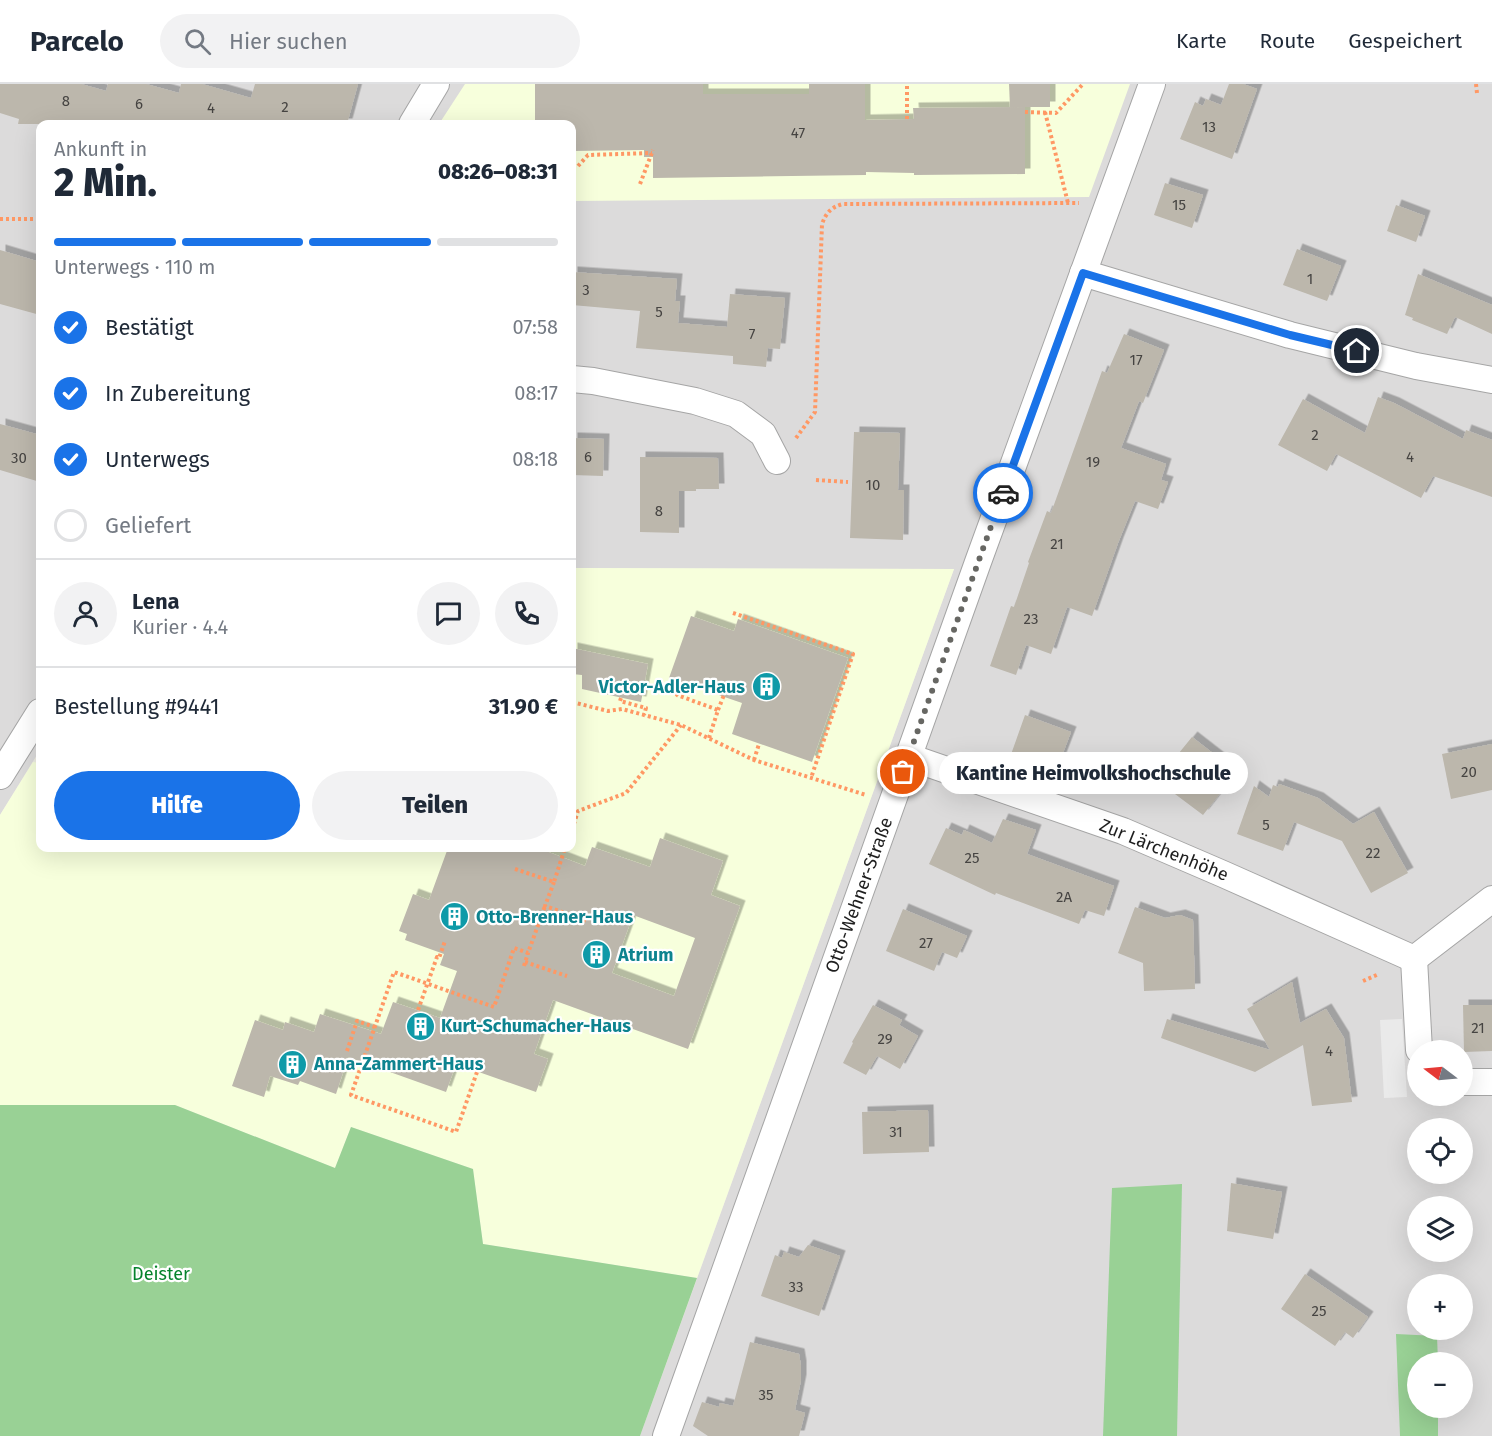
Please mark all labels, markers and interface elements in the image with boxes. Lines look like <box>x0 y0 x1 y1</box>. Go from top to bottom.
search box <box>160 14 580 68</box>
text: Parcelo <box>30 25 124 58</box>
icon: search <box>181 25 214 58</box>
text: Hier suchen <box>229 28 348 55</box>
text: Karte <box>1176 28 1227 54</box>
text: Route <box>1260 28 1315 54</box>
text: Gespeichert <box>1348 28 1462 54</box>
house number: 8 <box>62 92 70 110</box>
house number: 6 <box>135 95 143 113</box>
house number: 2 <box>281 98 289 116</box>
house number: 4 <box>207 99 215 117</box>
house number: 13 <box>1202 118 1216 136</box>
house number: 47 <box>791 124 805 142</box>
text: Ankunft in <box>54 137 147 161</box>
text: 08:26–08:31 <box>438 158 558 185</box>
text: 2 Min. <box>54 160 157 206</box>
house number: 15 <box>1172 196 1186 214</box>
text: Unterwegs · 110 m <box>54 255 215 279</box>
house number: 1 <box>1307 270 1313 288</box>
house number: 3 <box>582 281 590 299</box>
house number: 5 <box>655 303 663 321</box>
icon: check <box>54 311 87 344</box>
text: Bestätigt <box>105 314 194 341</box>
text: 07:58 <box>512 315 558 339</box>
house number: 7 <box>749 325 756 343</box>
pin <box>1331 325 1382 376</box>
icon: home <box>1340 334 1373 367</box>
house number: 17 <box>1129 351 1143 369</box>
icon: check <box>54 377 87 410</box>
text: In Zubereitung <box>105 380 250 407</box>
text: 08:17 <box>514 381 558 405</box>
house number: 2 <box>1311 426 1319 444</box>
icon: check <box>54 443 87 476</box>
text: Unterwegs <box>105 446 210 473</box>
text: 08:18 <box>512 447 558 471</box>
house number: 6 <box>584 448 592 466</box>
house number: 4 <box>1406 448 1414 466</box>
house number: 30 <box>11 449 27 467</box>
house number: 19 <box>1086 453 1100 471</box>
courier <box>973 463 1033 523</box>
house number: 10 <box>866 476 880 494</box>
icon: car <box>987 477 1020 510</box>
house number: 8 <box>655 502 663 520</box>
text: Geliefert <box>105 512 191 539</box>
house number: 21 <box>1050 535 1064 553</box>
button: person <box>54 582 117 645</box>
button: chat <box>417 582 480 645</box>
button: phone <box>495 582 558 645</box>
text: Lena <box>132 588 180 615</box>
house number: 23 <box>1024 610 1038 628</box>
text: Kurier · 4.4 <box>132 615 228 639</box>
building icon: Victor-Adler-Haus <box>750 671 782 703</box>
place label: Victor-Adler-Haus <box>598 676 745 698</box>
text: Bestellung #9441 <box>54 693 220 720</box>
text: 31.90 € <box>489 693 558 720</box>
pin <box>877 746 928 797</box>
callout: Kantine Heimvolkshochschule <box>939 751 1248 793</box>
icon: bag <box>886 755 919 788</box>
text: Kantine Heimvolkshochschule <box>956 761 1231 785</box>
house number: 20 <box>1461 763 1477 781</box>
button: Hilfe <box>54 771 300 840</box>
button: Teilen <box>312 771 558 840</box>
street label: Otto-Wehner-Straße <box>821 814 897 976</box>
street label: Zur Lärchenhöhe <box>1096 814 1232 886</box>
house number: 5 <box>1262 816 1270 834</box>
house number: 22 <box>1366 844 1380 862</box>
house number: 25 <box>965 849 979 867</box>
house number: 2A <box>1056 888 1072 906</box>
building icon: Otto-Brenner-Haus <box>439 901 471 933</box>
place label: Otto-Brenner-Haus <box>476 906 633 928</box>
house number: 27 <box>919 934 933 952</box>
building icon: Atrium <box>581 939 613 971</box>
place label: Atrium <box>617 944 673 966</box>
building icon: Kurt-Schumacher-Haus <box>404 1010 436 1042</box>
place label: Kurt-Schumacher-Haus <box>441 1015 631 1037</box>
house number: 21 <box>1471 1019 1485 1037</box>
house number: 29 <box>877 1030 893 1048</box>
north arrow <box>1407 1040 1473 1106</box>
map controls <box>1407 1040 1473 1418</box>
house number: 4 <box>1325 1042 1333 1060</box>
building icon: Anna-Zammert-Haus <box>277 1048 309 1080</box>
place label: Anna-Zammert-Haus <box>313 1053 484 1075</box>
button: locate <box>1407 1118 1473 1184</box>
house number: 31 <box>889 1123 903 1141</box>
button: layers <box>1407 1196 1473 1262</box>
park label: Deister <box>132 1263 190 1285</box>
button: + <box>1407 1274 1473 1340</box>
house number: 33 <box>789 1278 803 1296</box>
house number: 25 <box>1312 1302 1326 1320</box>
button: − <box>1407 1352 1473 1418</box>
house number: 35 <box>758 1386 774 1404</box>

